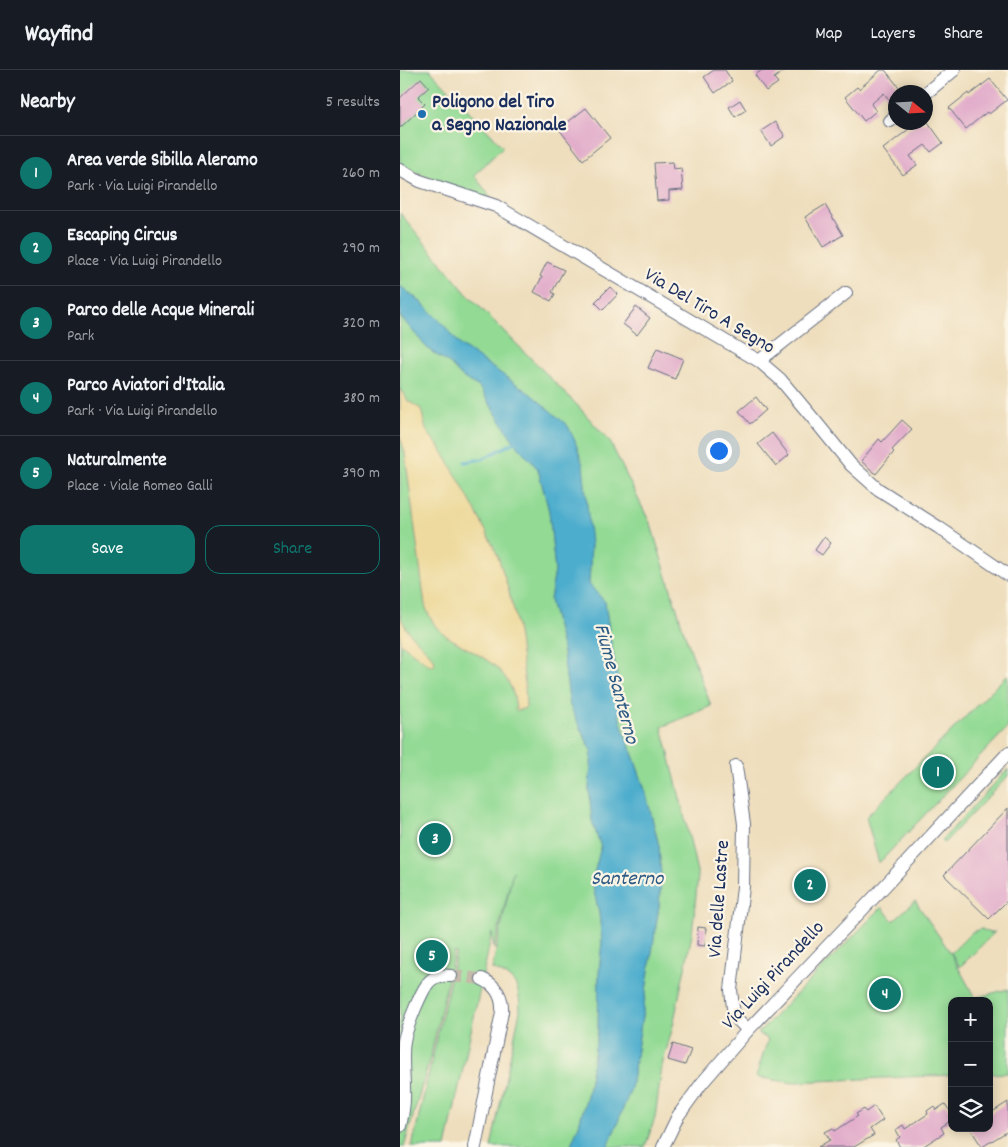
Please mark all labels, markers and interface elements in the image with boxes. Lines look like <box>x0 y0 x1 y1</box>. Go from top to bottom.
text: Wayfind <box>25 18 93 52</box>
text: Map <box>815 22 842 47</box>
text: Layers <box>870 22 916 47</box>
text: Share <box>944 22 983 47</box>
north arrow <box>888 85 933 130</box>
text: Nearby <box>20 88 75 118</box>
place label: Poligono del Tiro a Segno Nazionale <box>432 89 567 140</box>
text: 5 results <box>326 91 380 114</box>
marker: Poligono del Tiro a Segno Nazionale <box>416 108 428 120</box>
text: Area verde Sibilla Aleramo <box>67 148 258 175</box>
text: 1 <box>34 162 38 185</box>
text: 260 m <box>342 162 380 185</box>
text: Park · Via Luigi Pirandello <box>67 175 217 198</box>
text: Escaping Circus <box>67 223 178 250</box>
text: 2 <box>33 237 40 260</box>
text: 290 m <box>342 237 380 260</box>
text: Place · Via Luigi Pirandello <box>67 250 222 273</box>
street label: Via Del Tiro A Segno <box>638 262 780 362</box>
text: Parco delle Acque Minerali <box>67 298 254 325</box>
text: 3 <box>32 312 40 335</box>
text: 320 m <box>343 312 380 335</box>
text: Park <box>67 325 94 348</box>
text: Parco Aviatori d'Italia <box>67 373 224 400</box>
text: 4 <box>33 387 39 410</box>
text: 380 m <box>343 387 380 410</box>
text: Park · Via Luigi Pirandello <box>67 400 217 423</box>
your location <box>706 438 732 464</box>
text: Naturalmente <box>67 448 167 475</box>
text: 5 <box>32 462 40 485</box>
text: 390 m <box>342 462 380 485</box>
text: Place · Viale Romeo Galli <box>67 475 213 498</box>
button: Save <box>20 525 195 574</box>
button: Share <box>205 525 380 574</box>
water label: Fiume Santerno <box>585 621 646 749</box>
pin: 1 <box>922 753 954 791</box>
pin: 3 <box>419 820 451 858</box>
street label: Via delle Lastre <box>702 839 738 959</box>
water label: Santerno <box>591 865 665 895</box>
pin: 2 <box>794 866 826 904</box>
street label: Via Luigi Pirandello <box>716 915 832 1037</box>
pin: 5 <box>416 937 448 975</box>
pin: 4 <box>869 975 901 1013</box>
map controls <box>948 997 993 1132</box>
button: + <box>948 997 993 1042</box>
button: − <box>948 1042 993 1087</box>
button: layers <box>948 1087 993 1132</box>

